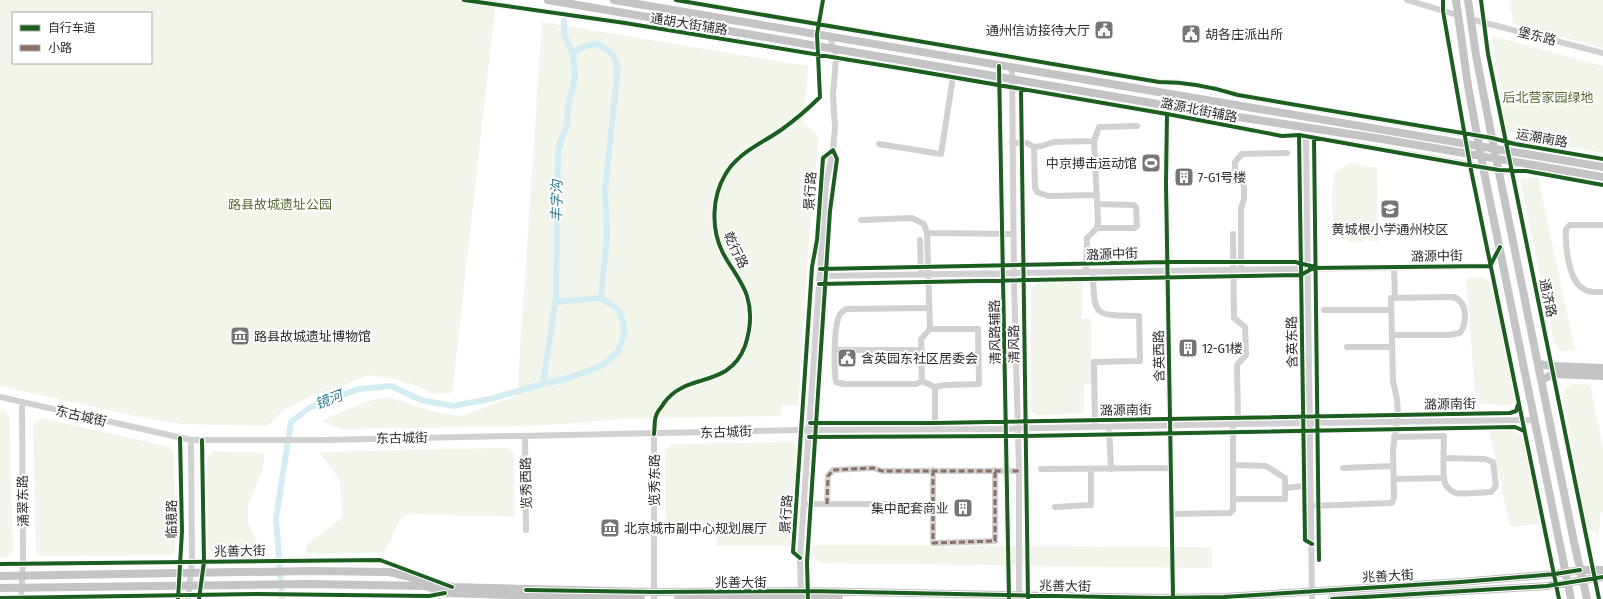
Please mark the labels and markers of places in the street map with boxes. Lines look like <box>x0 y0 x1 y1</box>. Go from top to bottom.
public building icon: 通州信访接待大厅 <box>1093 19 1115 41</box>
place label: 通州信访接待大厅 <box>986 23 1090 38</box>
public building icon: 胡各庄派出所 <box>1180 23 1202 45</box>
place label: 胡各庄派出所 <box>1205 27 1283 42</box>
sports icon: 中京搏击运动馆 <box>1140 152 1162 174</box>
place label: 中京搏击运动馆 <box>1046 156 1137 171</box>
building icon: 7-G1号楼 <box>1173 166 1195 188</box>
place label: 7-G1号楼 <box>1198 170 1246 185</box>
school or university icon: 黄城根小学通州校区 <box>1379 198 1401 220</box>
place label: 黄城根小学通州校区 <box>1331 222 1449 237</box>
museum icon: 路县故城遗址博物馆 <box>229 325 251 347</box>
place label: 路县故城遗址博物馆 <box>254 329 371 344</box>
building icon: 12-G1楼 <box>1177 337 1199 359</box>
place label: 12-G1楼 <box>1202 341 1243 356</box>
public building icon: 含英园东社区居委会 <box>836 347 858 369</box>
place label: 含英园东社区居委会 <box>861 351 978 366</box>
building icon: 集中配套商业 <box>952 497 974 519</box>
place label: 集中配套商业 <box>871 501 949 516</box>
museum icon: 北京城市副中心规划展厅 <box>599 517 621 539</box>
place label: 北京城市副中心规划展厅 <box>624 521 767 536</box>

